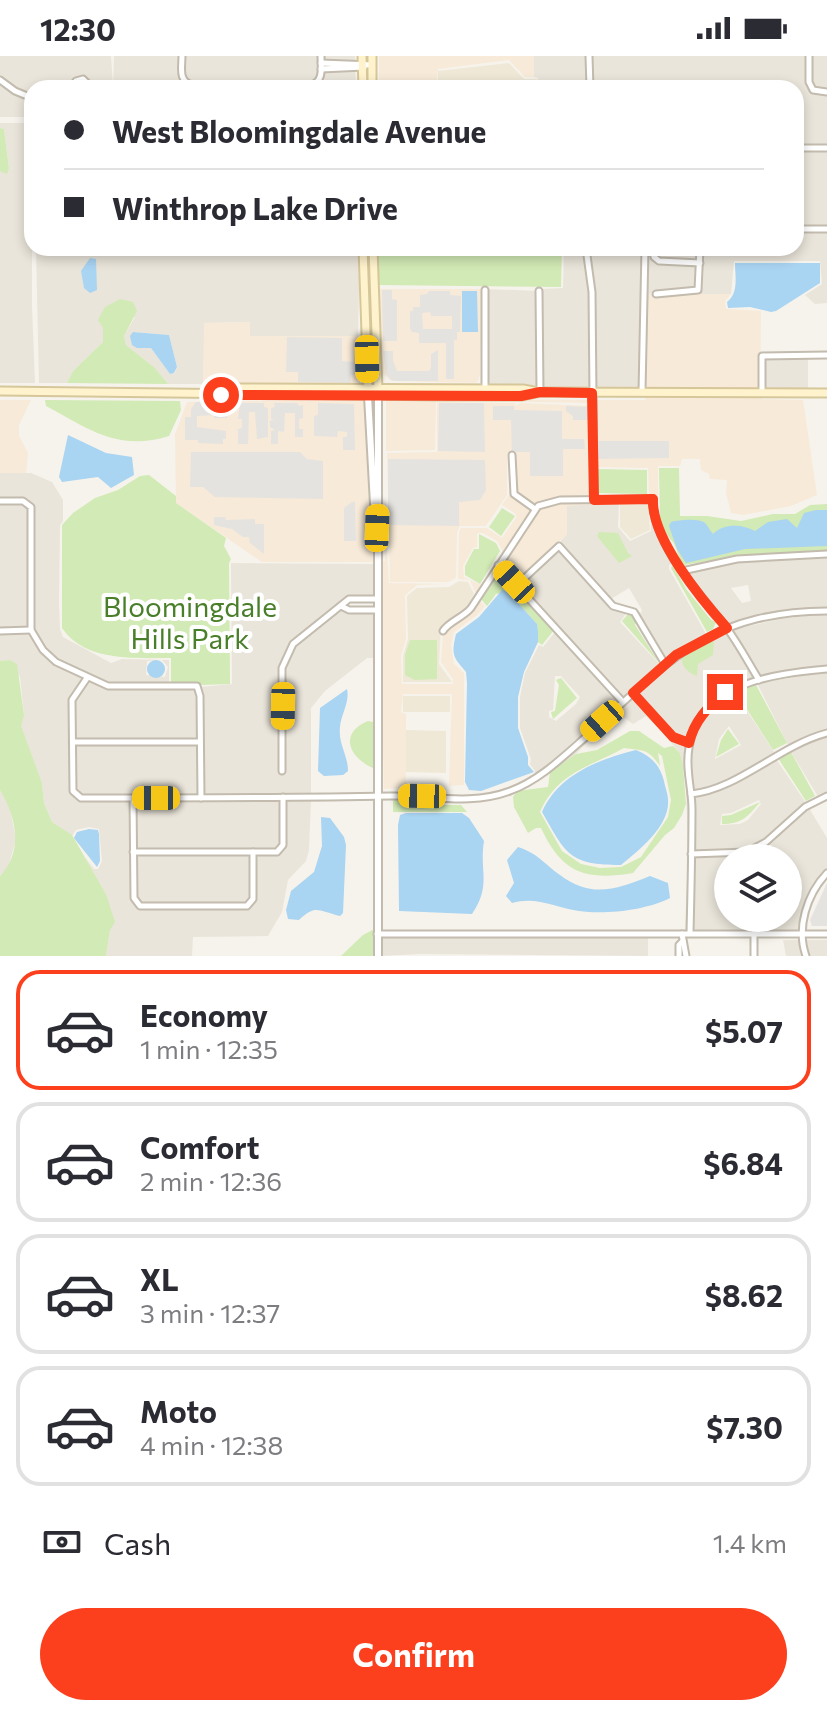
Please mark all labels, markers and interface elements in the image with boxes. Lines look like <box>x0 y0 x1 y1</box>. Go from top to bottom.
text: 12:30 <box>40 10 116 47</box>
text: West Bloomingdale Avenue <box>112 112 486 149</box>
text: Winthrop Lake Drive <box>112 189 398 226</box>
car <box>355 335 379 383</box>
route start <box>203 377 239 413</box>
car <box>364 504 390 552</box>
car <box>489 556 539 608</box>
park label: Bloomingdale Hills Park <box>103 589 277 655</box>
route end <box>707 674 743 710</box>
car <box>271 682 295 730</box>
car <box>576 696 628 746</box>
car <box>398 784 446 808</box>
car <box>132 786 180 810</box>
map controls <box>714 844 802 932</box>
button: layers <box>714 844 802 932</box>
icon: car <box>44 994 116 1066</box>
text: Economy <box>140 996 268 1033</box>
text: $5.07 <box>705 1012 783 1049</box>
text: 1 min · 12:35 <box>140 1033 278 1064</box>
icon: car <box>44 1126 116 1198</box>
text: Comfort <box>140 1128 259 1165</box>
text: $6.84 <box>703 1144 783 1181</box>
text: 2 min · 12:36 <box>140 1165 282 1196</box>
icon: car <box>44 1258 116 1330</box>
text: XL <box>140 1260 179 1297</box>
text: $8.62 <box>705 1276 783 1313</box>
text: 3 min · 12:37 <box>140 1297 280 1328</box>
icon: car <box>44 1390 116 1462</box>
text: Moto <box>140 1392 217 1429</box>
text: $7.30 <box>706 1408 783 1445</box>
text: 4 min · 12:38 <box>140 1429 283 1460</box>
icon: cash <box>40 1520 84 1564</box>
text: Cash <box>104 1524 171 1561</box>
text: 1.4 km <box>713 1527 787 1558</box>
button: Confirm <box>40 1608 787 1700</box>

